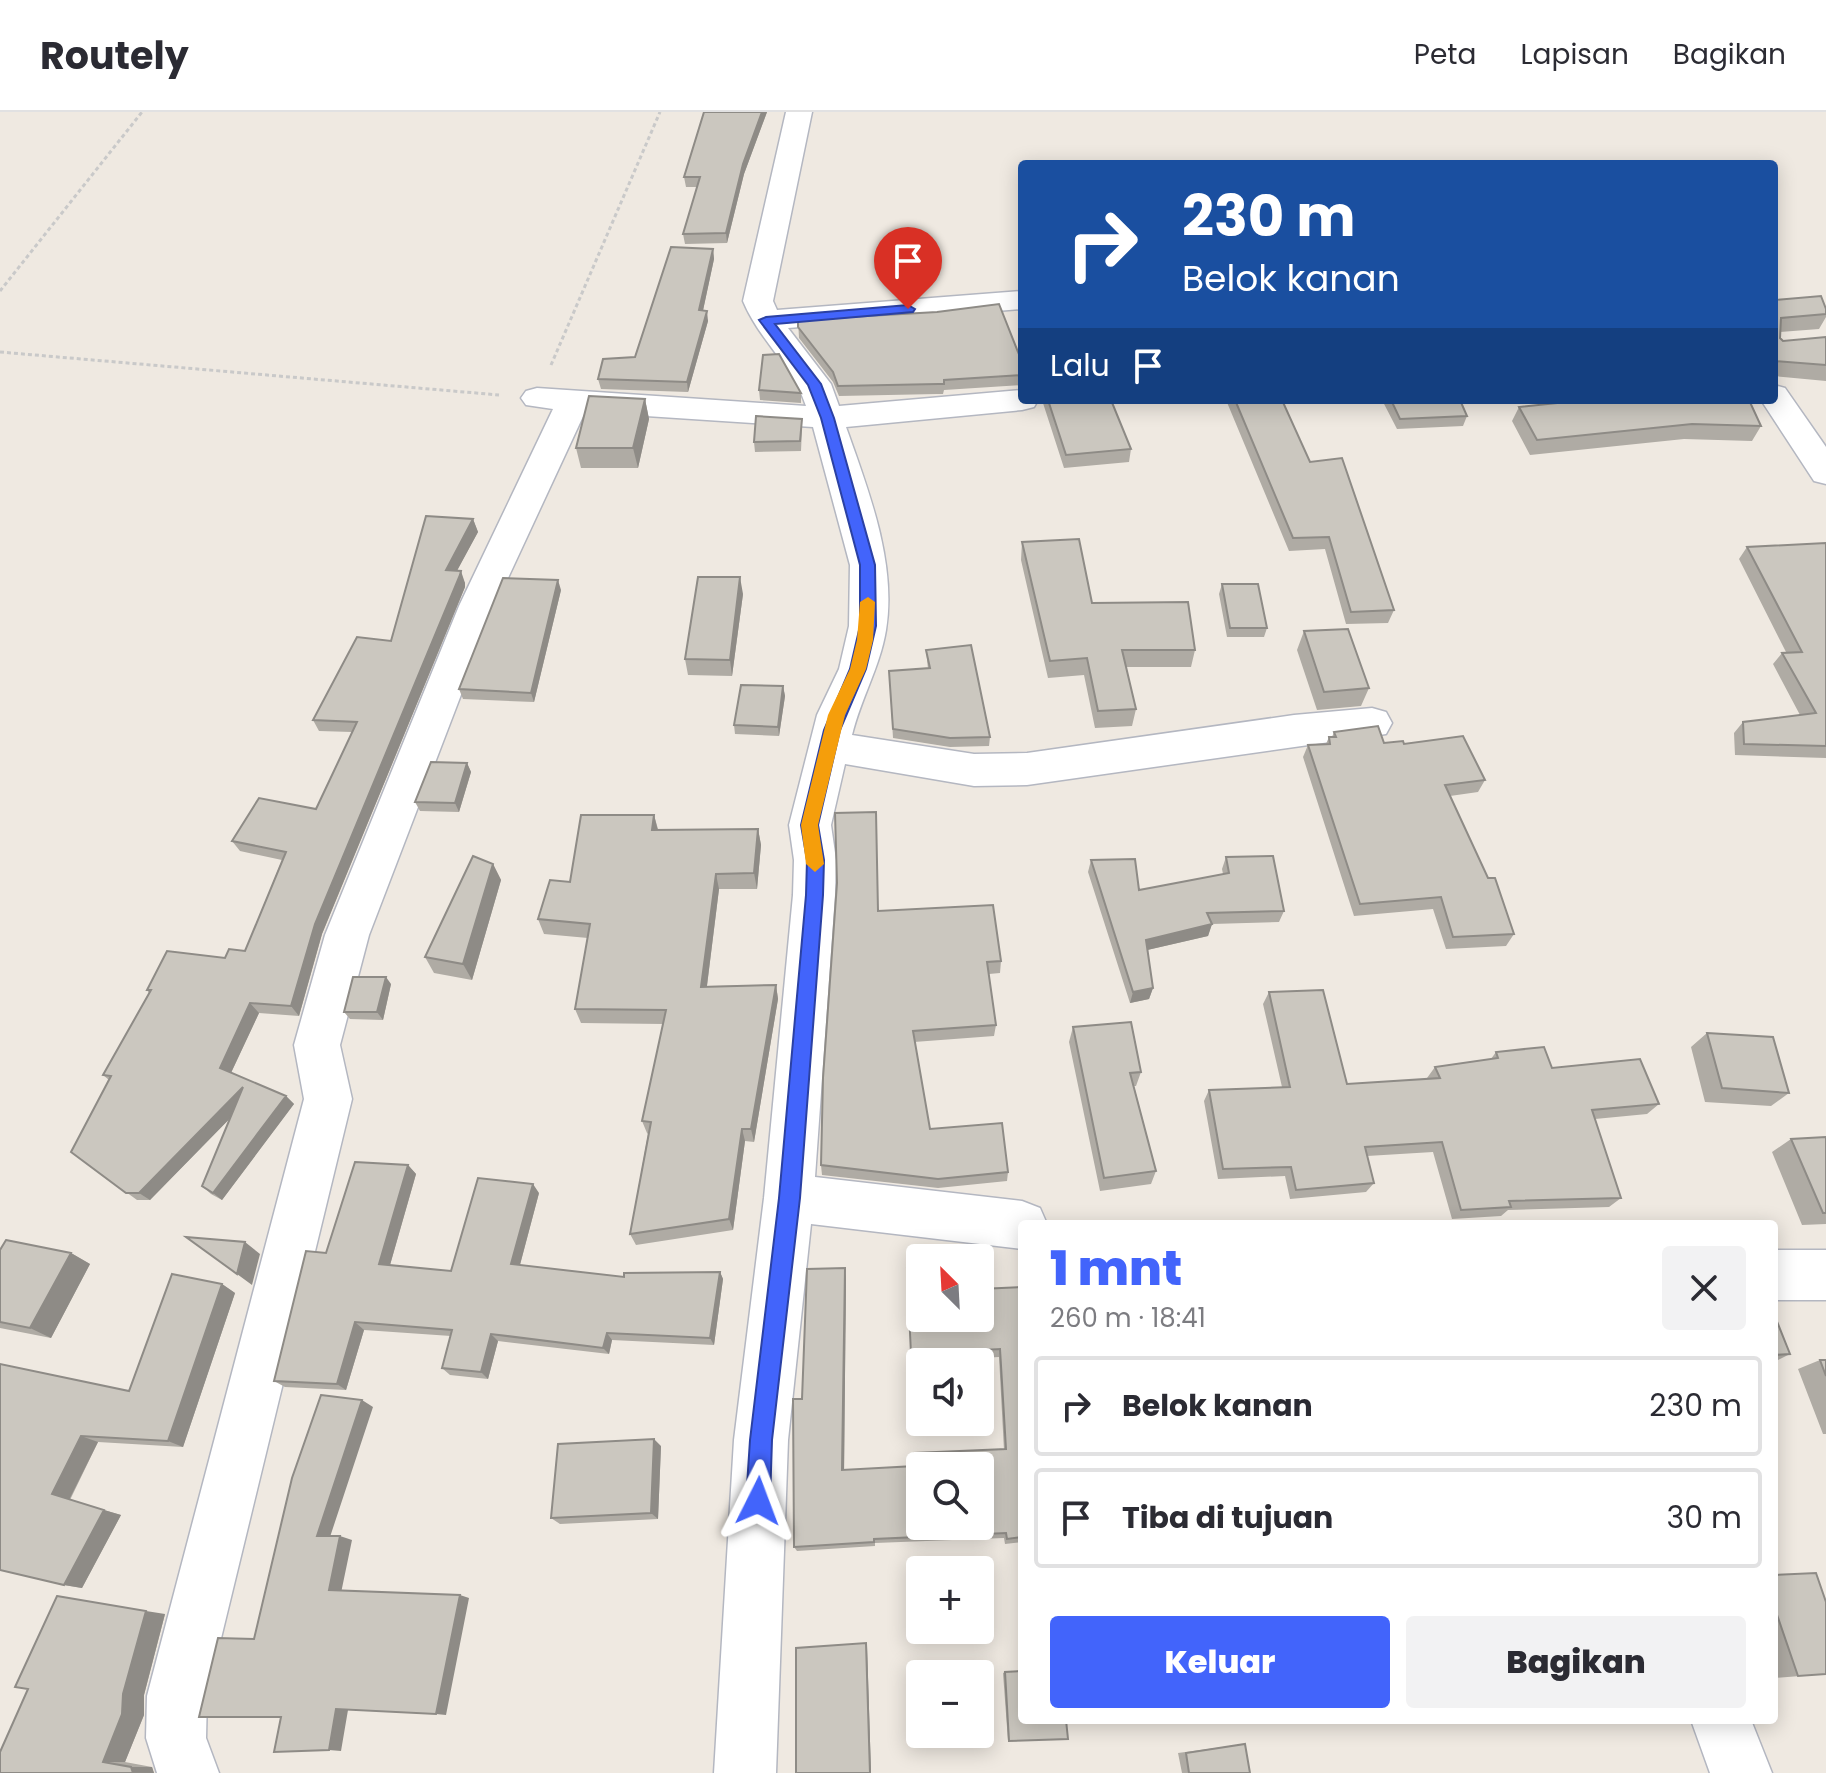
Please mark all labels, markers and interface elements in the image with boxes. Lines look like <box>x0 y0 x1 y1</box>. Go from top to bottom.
text: Routely <box>40 29 189 82</box>
text: Peta <box>1414 35 1477 74</box>
text: Lapisan <box>1521 35 1629 74</box>
text: Bagikan <box>1673 35 1786 74</box>
text: 230 m <box>1182 177 1356 256</box>
icon: right <box>1050 192 1154 296</box>
pin <box>874 227 942 309</box>
icon: arrive <box>886 239 930 283</box>
text: Belok kanan <box>1182 253 1400 304</box>
text: Lalu <box>1050 344 1110 387</box>
icon: arrive <box>1126 344 1170 388</box>
text: 1 mnt <box>1050 1235 1182 1302</box>
north arrow <box>906 1244 994 1332</box>
map controls <box>906 1244 994 1748</box>
button: close <box>1662 1246 1746 1330</box>
text: 260 m · 18:41 <box>1050 1300 1206 1336</box>
button: sound <box>906 1348 994 1436</box>
icon: right <box>1054 1384 1098 1428</box>
text: Belok kanan <box>1122 1384 1313 1427</box>
text: 230 m <box>1649 1384 1742 1427</box>
button: search <box>906 1452 994 1540</box>
position arrow <box>716 1459 800 1543</box>
icon: arrive <box>1054 1496 1098 1540</box>
text: Tiba di tujuan <box>1122 1496 1333 1539</box>
text: 30 m <box>1667 1496 1742 1539</box>
button: + <box>906 1556 994 1644</box>
button: Keluar <box>1050 1616 1390 1708</box>
button: Bagikan <box>1406 1616 1746 1708</box>
button: − <box>906 1660 994 1748</box>

